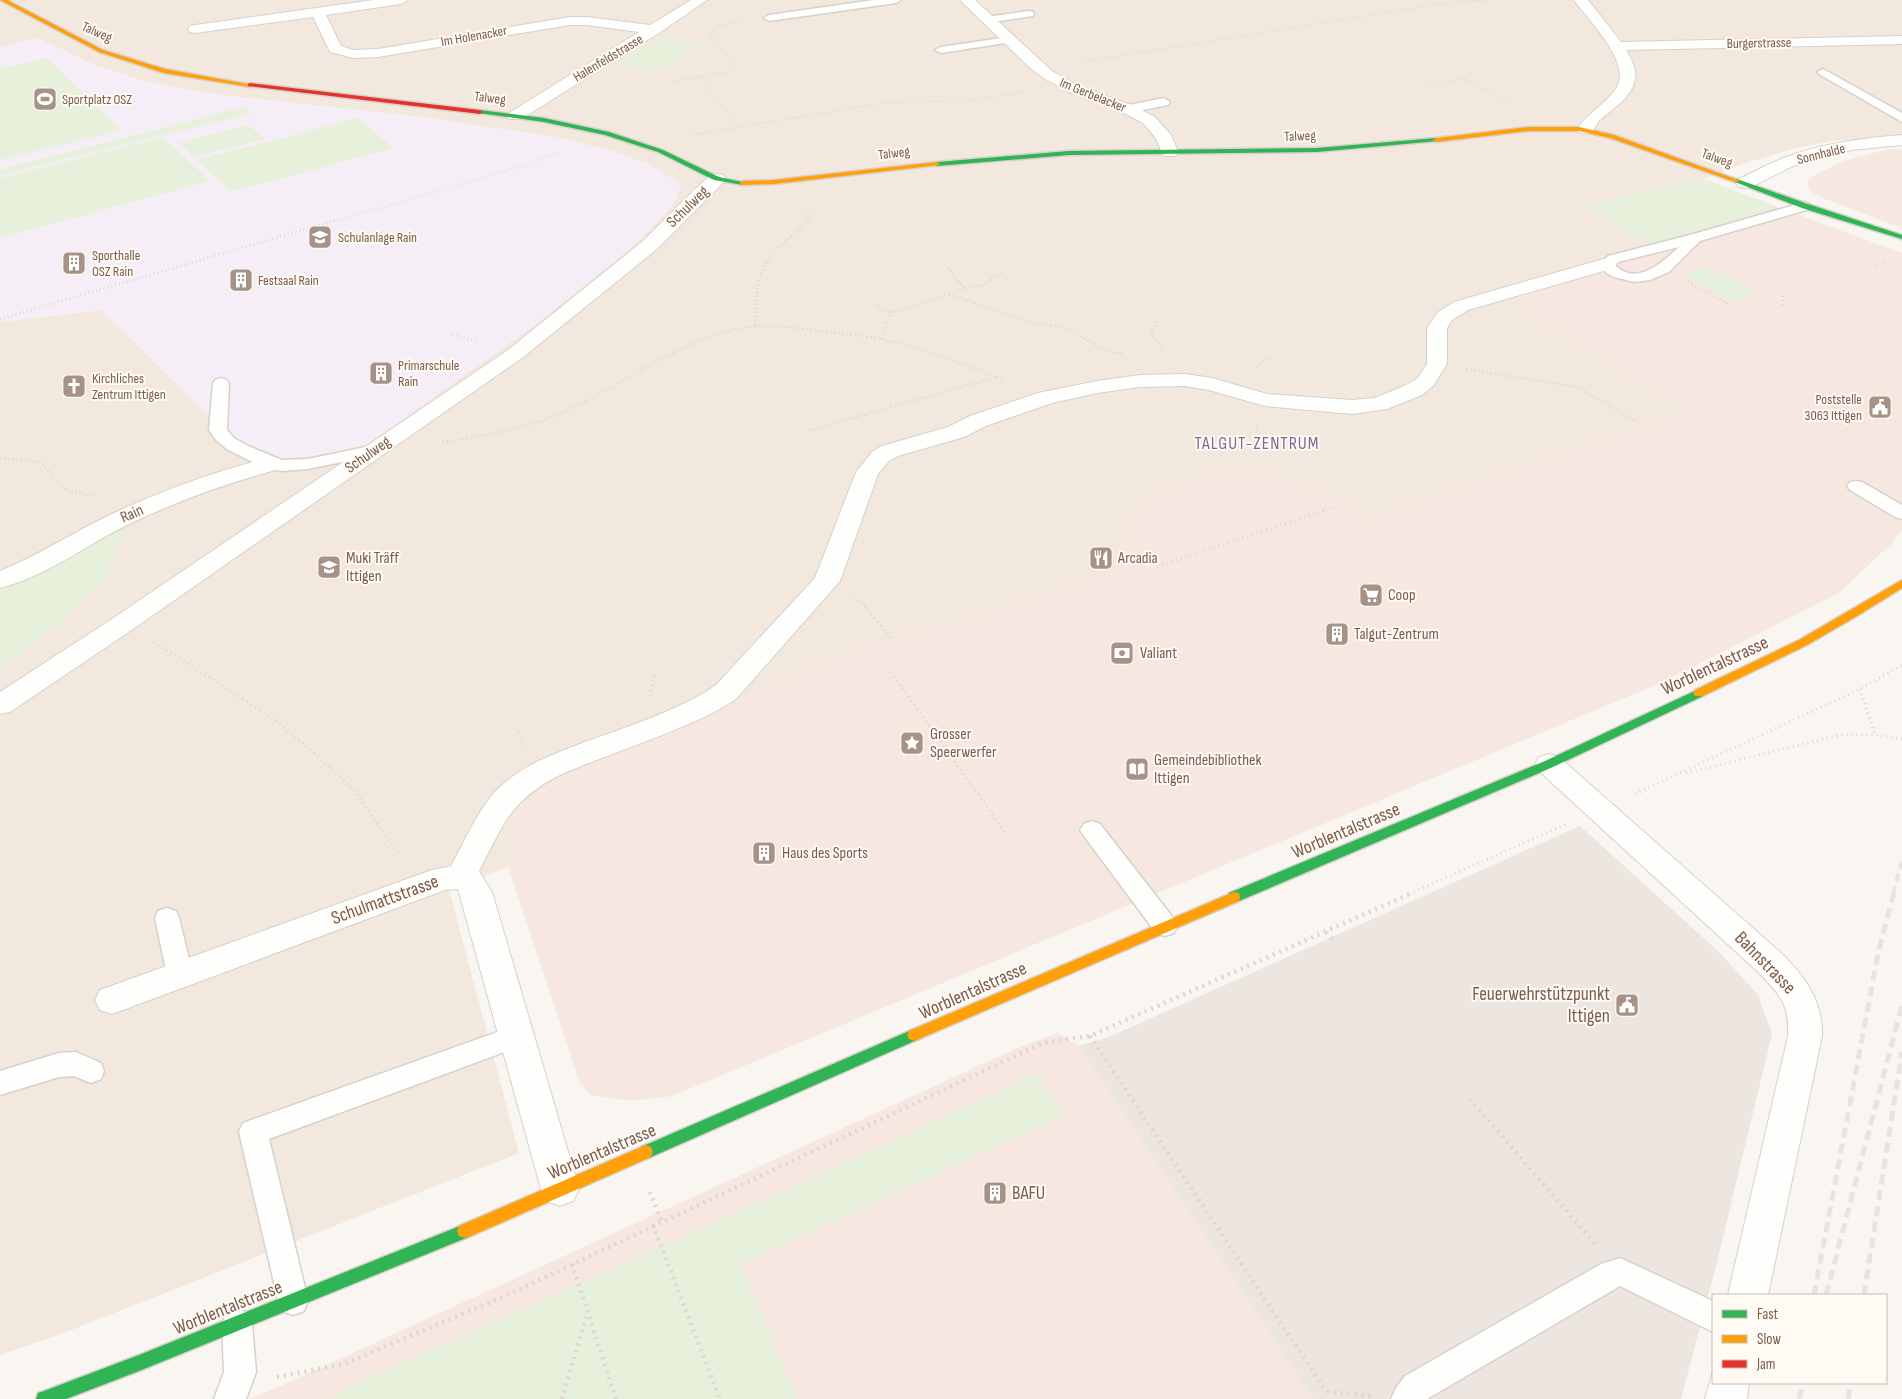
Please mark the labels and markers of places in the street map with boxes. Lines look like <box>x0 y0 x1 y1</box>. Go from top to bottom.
sports icon: Sportplatz OSZ <box>32 86 58 112</box>
place label: Sportplatz OSZ <box>62 91 132 108</box>
school or university icon: Schulanlage Rain <box>307 224 333 250</box>
place label: Schulanlage Rain <box>338 229 417 246</box>
place label: Sporthalle OSZ Rain <box>92 247 140 280</box>
building icon: Sporthalle OSZ Rain <box>61 250 87 276</box>
building icon: Festsaal Rain <box>228 267 254 293</box>
place label: Festsaal Rain <box>258 272 319 289</box>
place label: Primarschule Rain <box>398 357 459 390</box>
building icon: Primarschule Rain <box>368 360 394 386</box>
place label: Kirchliches Zentrum Ittigen <box>92 370 166 403</box>
church icon: Kirchliches Zentrum Ittigen <box>61 373 87 399</box>
place label: Poststelle 3063 Ittigen <box>1805 391 1862 424</box>
public building icon: Poststelle 3063 Ittigen <box>1867 394 1893 420</box>
restaurant icon: Arcadia <box>1088 545 1114 571</box>
place label: Muki Träff Ittigen <box>346 549 400 586</box>
place label: Arcadia <box>1117 549 1158 568</box>
school or university icon: Muki Träff Ittigen <box>316 554 342 580</box>
supermarket icon: Coop <box>1358 582 1384 608</box>
place label: Coop <box>1388 586 1416 605</box>
building icon: Talgut-Zentrum <box>1324 621 1350 647</box>
place label: Talgut-Zentrum <box>1354 625 1439 644</box>
bank icon: Valiant <box>1109 640 1135 666</box>
place label: Valiant <box>1140 644 1177 663</box>
place label: Grosser Speerwerfer <box>930 725 997 762</box>
place icon: Grosser Speerwerfer <box>899 730 925 756</box>
place label: Gemeindebibliothek Ittigen <box>1154 751 1262 788</box>
library icon: Gemeindebibliothek Ittigen <box>1124 756 1150 782</box>
building icon: Haus des Sports <box>751 840 777 866</box>
place label: Haus des Sports <box>782 844 868 863</box>
place label: Feuerwehrstützpunkt Ittigen <box>1472 983 1610 1028</box>
public building icon: Feuerwehrstützpunkt Ittigen <box>1614 992 1640 1018</box>
building icon: BAFU <box>982 1180 1008 1206</box>
place label: BAFU <box>1012 1182 1045 1205</box>

